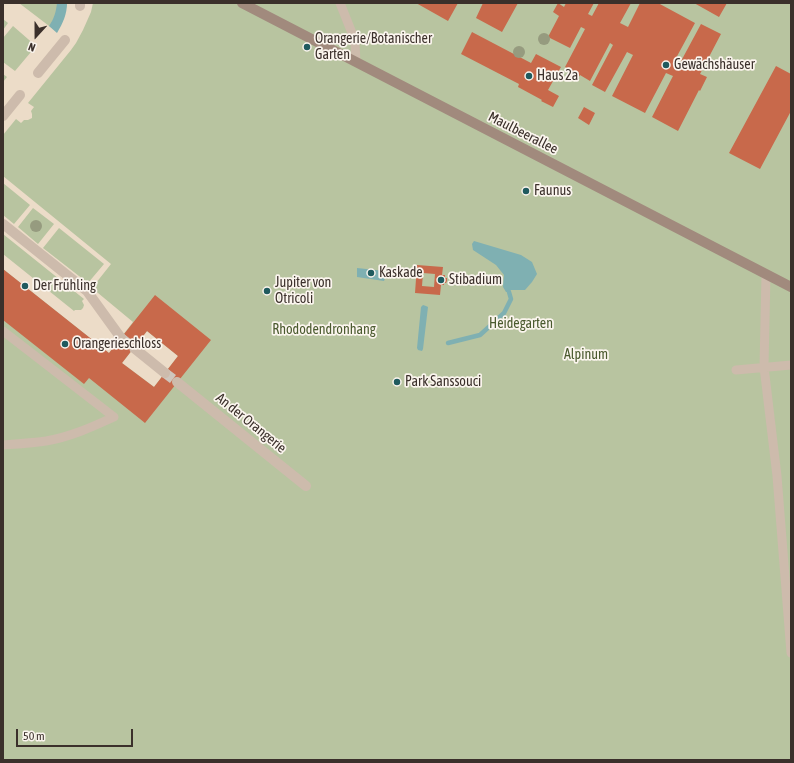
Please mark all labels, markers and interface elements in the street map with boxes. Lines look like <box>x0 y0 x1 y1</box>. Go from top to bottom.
north arrow <box>16 16 56 56</box>
place label: Orangerie/Botanischer Garten <box>315 31 432 64</box>
text: N <box>27 40 37 54</box>
marker: Orangerie/Botanischer Garten <box>302 42 312 52</box>
place label: Gewächshäuser <box>674 57 755 73</box>
marker: Gewächshäuser <box>661 60 671 70</box>
place label: Haus 2a <box>537 68 578 84</box>
marker: Haus 2a <box>524 71 534 81</box>
street label: Maulbeerallee <box>485 108 561 158</box>
place label: Faunus <box>534 183 571 199</box>
marker: Faunus <box>521 186 531 196</box>
place label: Kaskade <box>379 265 423 281</box>
marker: Kaskade <box>366 268 376 278</box>
place label: Stibadium <box>449 272 502 288</box>
place label: Jupiter von Otricoli <box>275 275 331 308</box>
marker: Stibadium <box>436 275 446 285</box>
place label: Der Frühling <box>33 278 96 294</box>
marker: Der Frühling <box>20 281 30 291</box>
marker: Jupiter von Otricoli <box>262 286 272 296</box>
park label: Heidegarten <box>489 316 553 332</box>
park label: Rhododendronhang <box>272 322 376 338</box>
place label: Orangerieschloss <box>73 336 161 352</box>
marker: Orangerieschloss <box>60 339 70 349</box>
park label: Alpinum <box>564 347 608 363</box>
place label: Park Sanssouci <box>405 374 481 390</box>
marker: Park Sanssouci <box>392 377 402 387</box>
street label: An der Orangerie <box>212 389 290 457</box>
scale bar <box>18 721 135 747</box>
text: 50 m <box>23 729 45 743</box>

